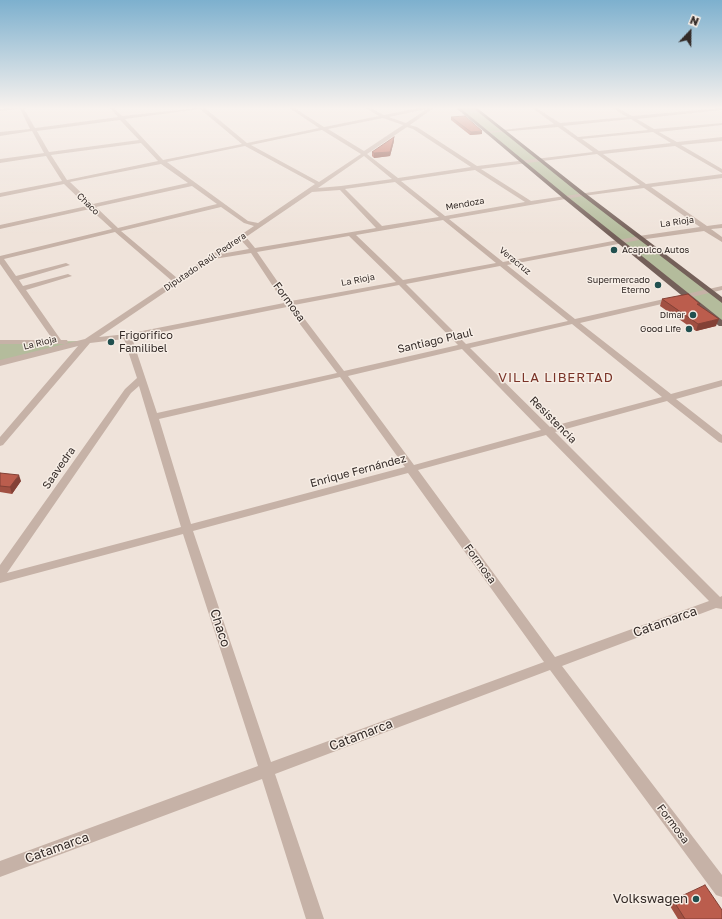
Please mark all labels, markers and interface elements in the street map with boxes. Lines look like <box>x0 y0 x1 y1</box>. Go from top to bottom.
north arrow <box>670 12 710 52</box>
text: N <box>688 13 701 28</box>
street label: Chaco <box>75 191 101 217</box>
street label: Mendoza <box>445 195 485 213</box>
street label: La Rioja <box>659 214 695 230</box>
street label: Diputado Raúl Pedrera <box>162 230 248 294</box>
street label: Veracruz <box>497 245 533 277</box>
marker: Acapulco Autos <box>609 245 619 255</box>
place label: Acapulco Autos <box>622 245 689 255</box>
street label: La Rioja <box>340 271 376 289</box>
place label: Supermercado Eterno <box>587 275 650 296</box>
street label: Formosa <box>270 280 308 324</box>
marker: Supermercado Eterno <box>653 280 663 290</box>
place label: Dimar <box>660 310 685 320</box>
marker: Dimar <box>688 310 698 320</box>
place label: Good Life <box>640 324 681 334</box>
marker: Good Life <box>684 324 694 334</box>
street label: Santiago Plaul <box>396 326 474 356</box>
place label: Frigorifico Familibel <box>119 329 173 355</box>
street label: La Rioja <box>22 334 58 352</box>
marker: Frigorifico Familibel <box>106 337 116 347</box>
district label: VILLA LIBERTAD <box>498 370 614 386</box>
street label: Resistencia <box>527 394 579 446</box>
street label: Saavedra <box>40 444 78 492</box>
street label: Enrique Fernández <box>309 452 407 490</box>
street label: Formosa <box>461 542 499 586</box>
street label: Catamarca <box>631 603 699 641</box>
street label: Chaco <box>207 607 233 649</box>
street label: Catamarca <box>327 716 395 754</box>
street label: Formosa <box>654 802 692 846</box>
street label: Catamarca <box>23 829 91 867</box>
place label: Volkswagen <box>613 891 688 907</box>
marker: Volkswagen <box>691 894 701 904</box>

